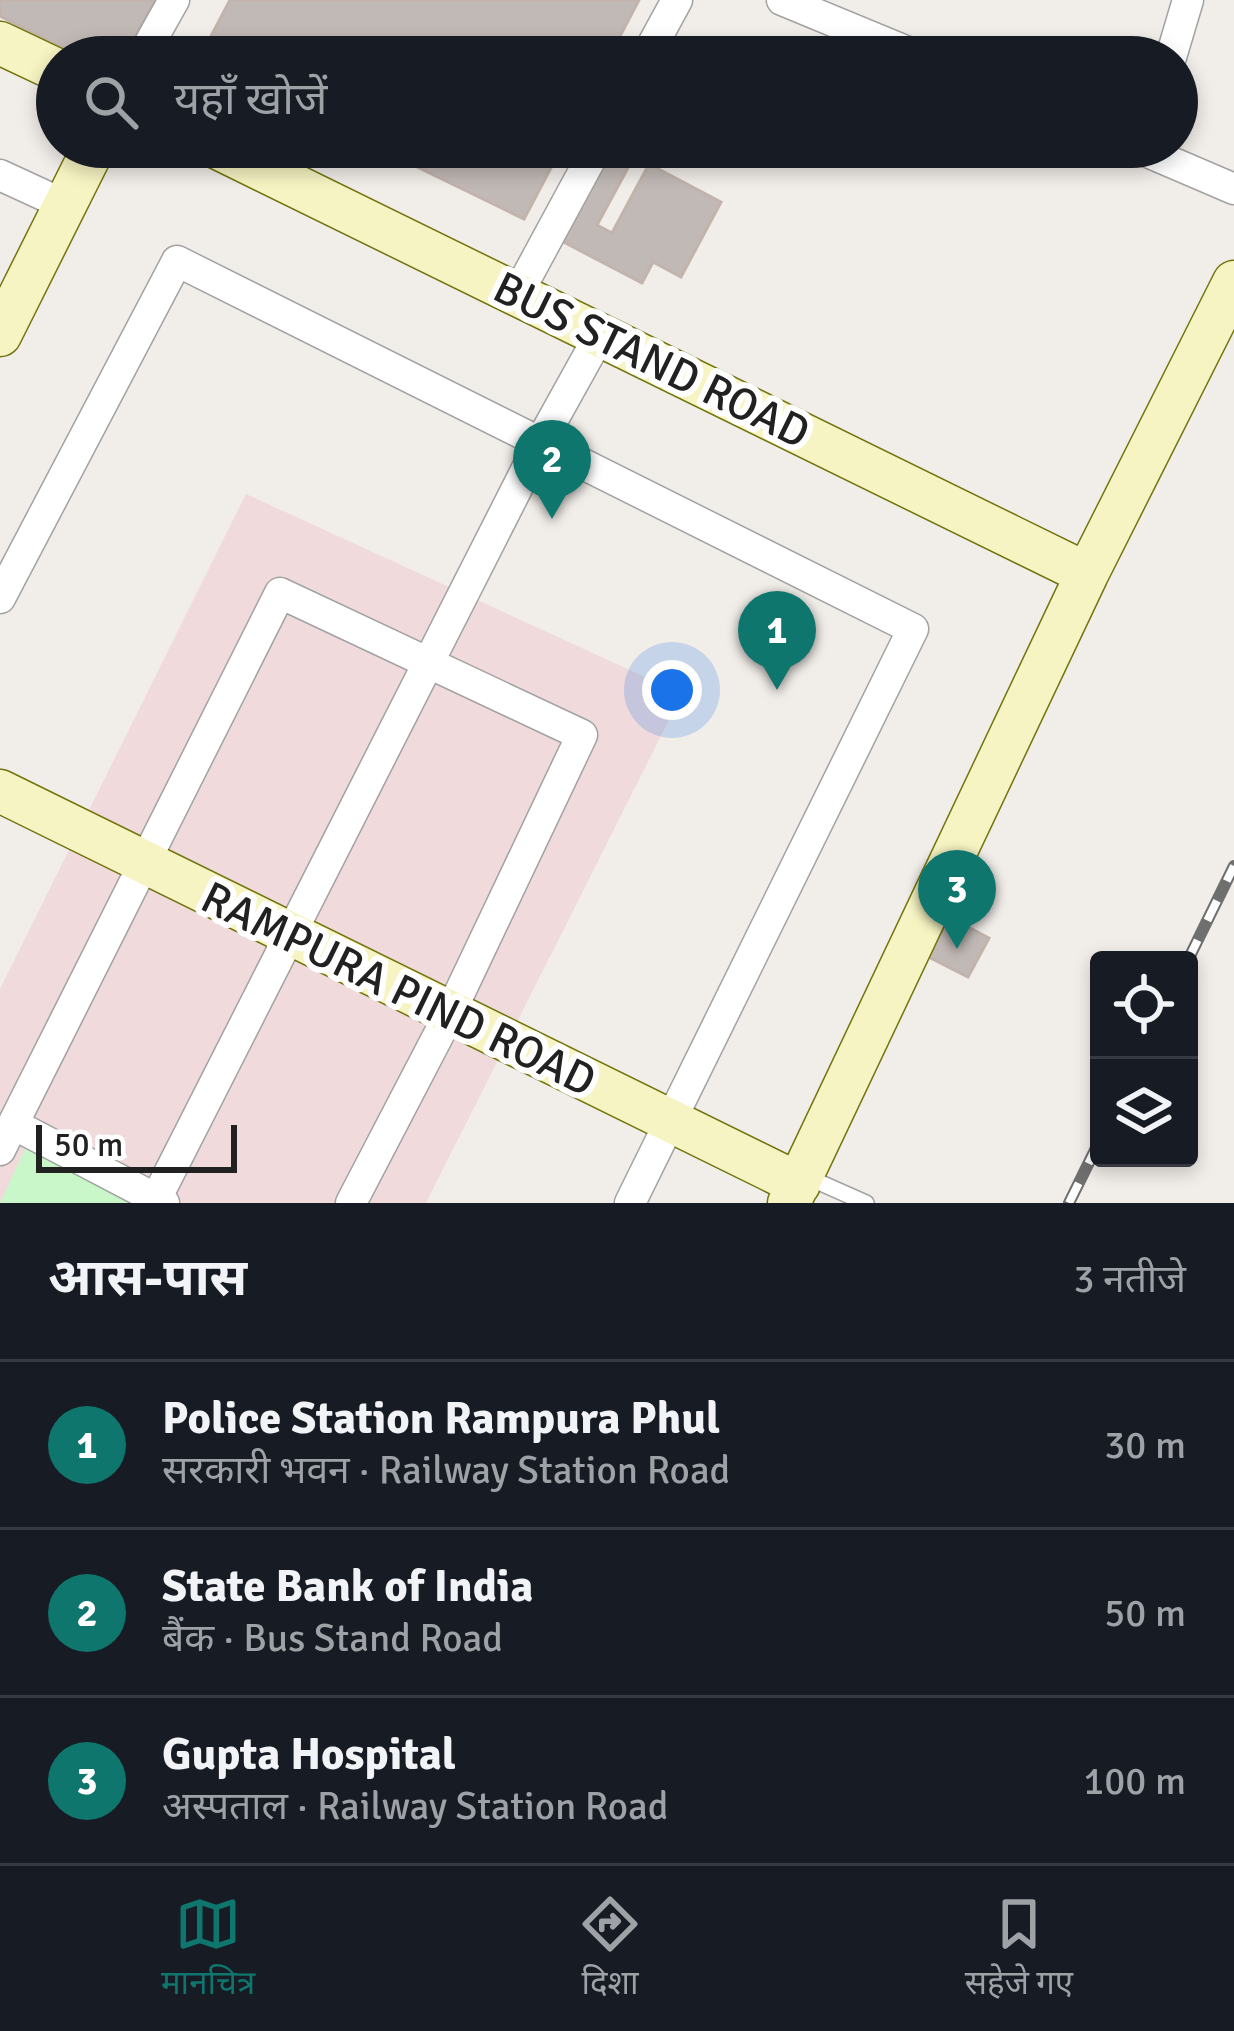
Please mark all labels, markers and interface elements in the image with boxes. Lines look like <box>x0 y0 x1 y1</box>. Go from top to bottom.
search box <box>36 36 1198 168</box>
icon: search <box>78 69 144 135</box>
text: यहाँ खोजें <box>174 72 327 127</box>
street label: BUS STAND ROAD <box>484 260 818 461</box>
pin: 2 <box>513 420 591 519</box>
pin: 1 <box>738 591 816 690</box>
your location <box>642 660 702 720</box>
pin: 3 <box>918 850 996 949</box>
street label: RAMPURA PIND ROAD <box>192 870 604 1109</box>
map controls <box>1090 951 1198 1167</box>
button: locate <box>1090 951 1198 1059</box>
button: layers <box>1090 1059 1198 1167</box>
scale bar <box>36 1119 237 1172</box>
text: 50 m <box>54 1125 123 1166</box>
text: आस-पास <box>48 1247 247 1310</box>
text: 3 नतीजे <box>1073 1255 1186 1303</box>
text: Police Station Rampura Phul <box>162 1391 720 1446</box>
text: 1 <box>76 1421 98 1469</box>
text: 30 m <box>1104 1421 1186 1469</box>
text: सरकारी भवन · Railway Station Road <box>162 1446 730 1494</box>
text: State Bank of India <box>162 1559 533 1614</box>
text: 2 <box>76 1589 98 1637</box>
text: 50 m <box>1104 1589 1186 1637</box>
text: बैंक · Bus Stand Road <box>162 1614 503 1662</box>
text: Gupta Hospital <box>162 1727 456 1782</box>
text: 3 <box>76 1757 98 1805</box>
text: 100 m <box>1083 1757 1186 1805</box>
text: अस्पताल · Railway Station Road <box>162 1782 668 1830</box>
tab: मानचित्र <box>161 1891 255 2007</box>
tab: दिशा <box>577 1891 643 2007</box>
tab: सहेजे गए <box>965 1891 1073 2007</box>

